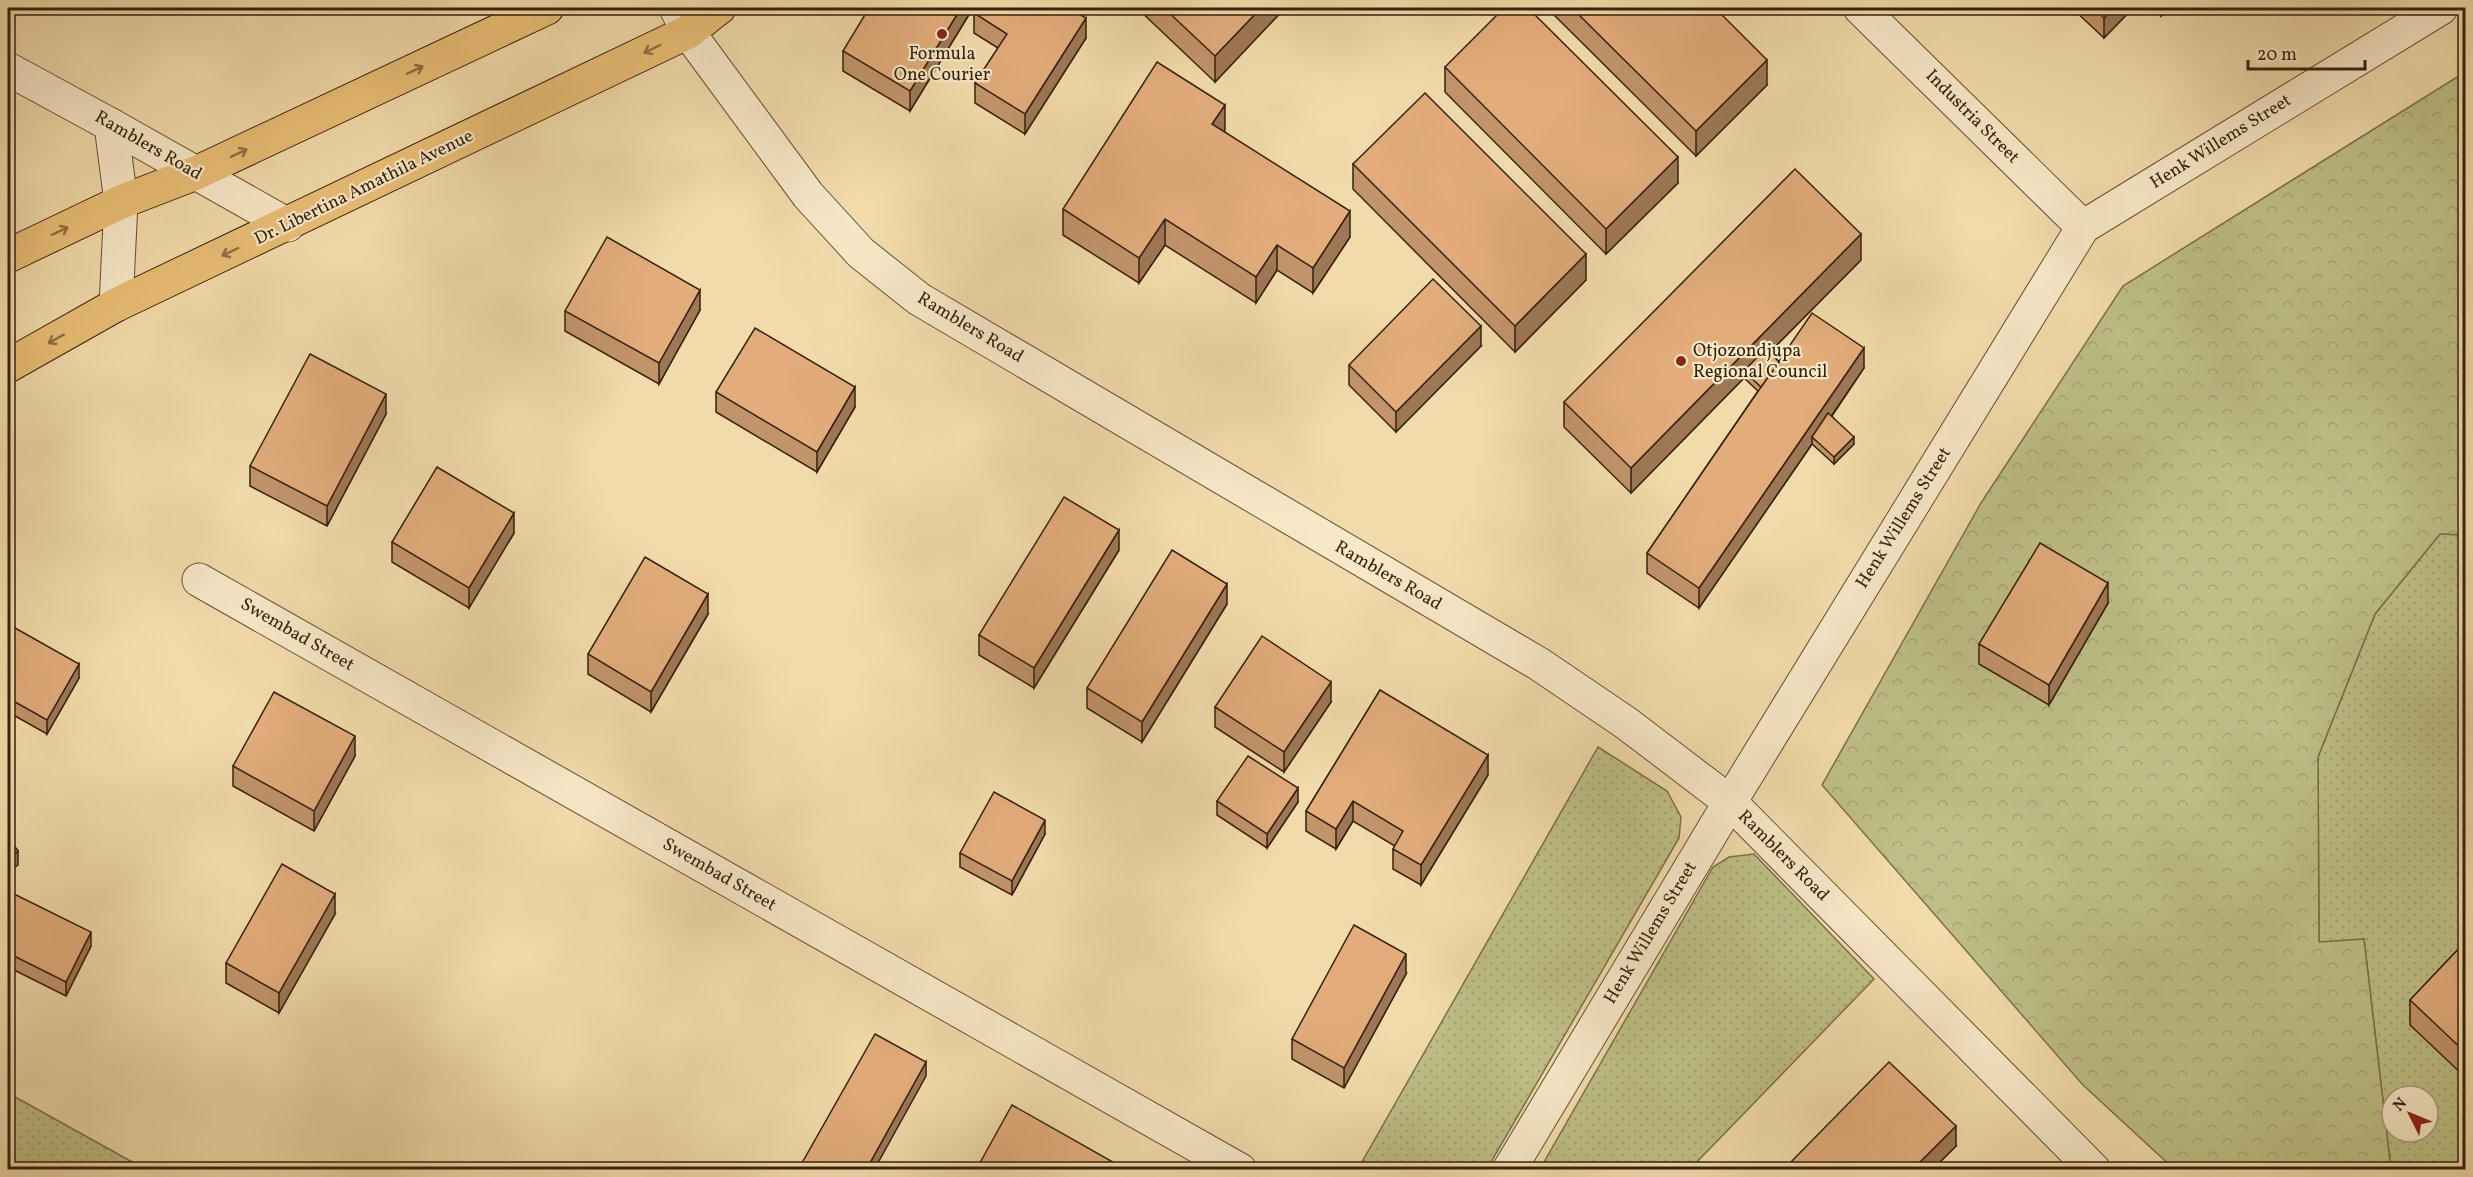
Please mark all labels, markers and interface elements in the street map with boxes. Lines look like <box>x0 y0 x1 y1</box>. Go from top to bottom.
marker: Formula One Courier <box>935 27 949 41</box>
scale bar <box>2248 33 2365 71</box>
place label: Formula One Courier <box>894 42 991 88</box>
text: 20 m <box>2257 43 2297 68</box>
one-way arrow <box>644 44 662 56</box>
one-way arrow <box>406 63 424 75</box>
street label: Industria Street <box>1919 64 2025 170</box>
street label: Henk Willems Street <box>2146 88 2296 196</box>
street label: Ramblers Road <box>90 105 206 187</box>
street label: Dr. Libertina Amathila Avenue <box>250 124 478 252</box>
one-way arrow <box>230 146 248 158</box>
one-way arrow <box>51 224 69 236</box>
one-way arrow <box>222 246 240 258</box>
street label: Ramblers Road <box>912 286 1028 370</box>
one-way arrow <box>48 333 65 345</box>
place label: Otjozondjupa Regional Council <box>1693 339 1827 385</box>
marker: Otjozondjupa Regional Council <box>1674 354 1688 368</box>
street label: Henk Willems Street <box>1850 443 1958 593</box>
street label: Ramblers Road <box>1330 535 1446 617</box>
street label: Swembad Street <box>235 592 359 678</box>
street label: Ramblers Road <box>1732 805 1834 907</box>
street label: Swembad Street <box>657 832 781 918</box>
street label: Henk Willems Street <box>1598 857 1704 1009</box>
north arrow <box>2380 1084 2440 1144</box>
text: N <box>2388 1093 2413 1117</box>

